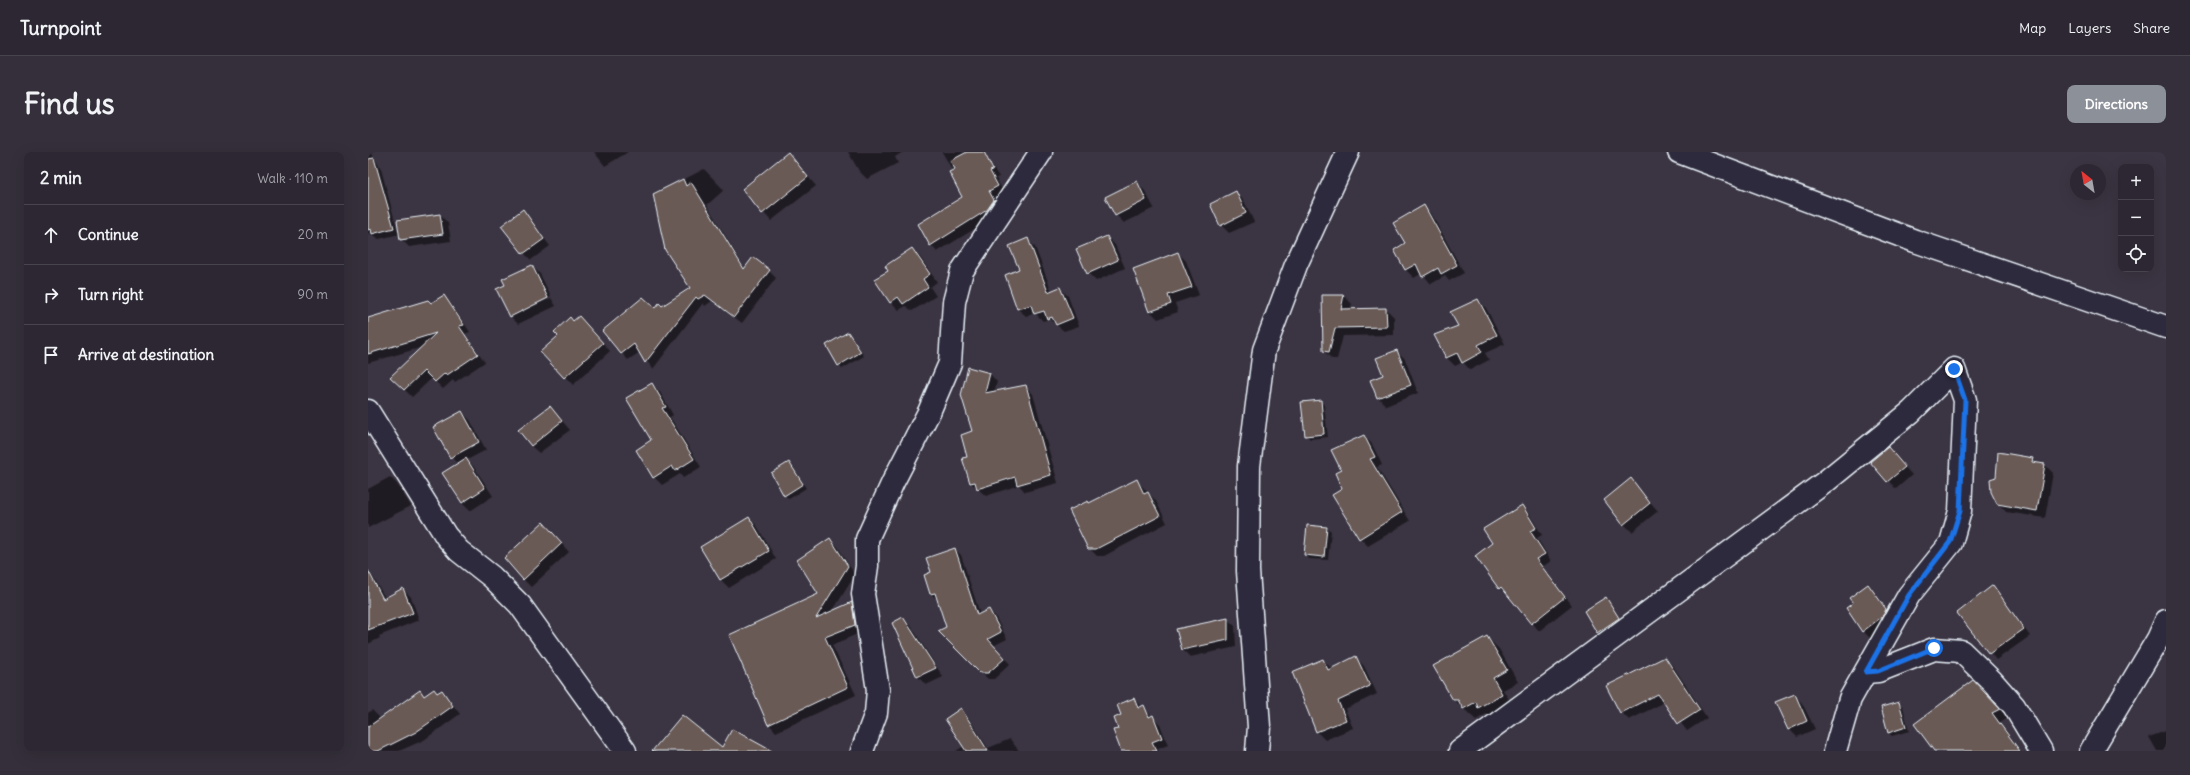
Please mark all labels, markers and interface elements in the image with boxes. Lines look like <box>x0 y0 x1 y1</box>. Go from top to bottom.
text: Turnpoint <box>20 16 101 40</box>
text: Map <box>2019 19 2046 37</box>
text: Layers <box>2068 19 2111 37</box>
text: Share <box>2133 19 2170 37</box>
button: Directions <box>2067 85 2166 123</box>
text: Find us <box>24 86 115 122</box>
north arrow <box>2070 164 2106 200</box>
map controls <box>2118 164 2154 272</box>
button: + <box>2118 164 2154 200</box>
text: 2 min <box>40 167 82 189</box>
text: Walk · 110 m <box>257 170 328 187</box>
button: − <box>2118 200 2154 236</box>
icon: ahead <box>40 224 62 246</box>
text: Continue <box>78 225 139 244</box>
text: 20 m <box>298 226 328 243</box>
button: locate <box>2118 236 2154 272</box>
icon: right <box>40 284 62 306</box>
text: Turn right <box>78 285 143 304</box>
text: 90 m <box>297 286 328 303</box>
icon: arrive <box>40 344 62 366</box>
text: Arrive at destination <box>78 345 214 364</box>
route end <box>1945 360 1963 378</box>
route start <box>1925 639 1943 657</box>

